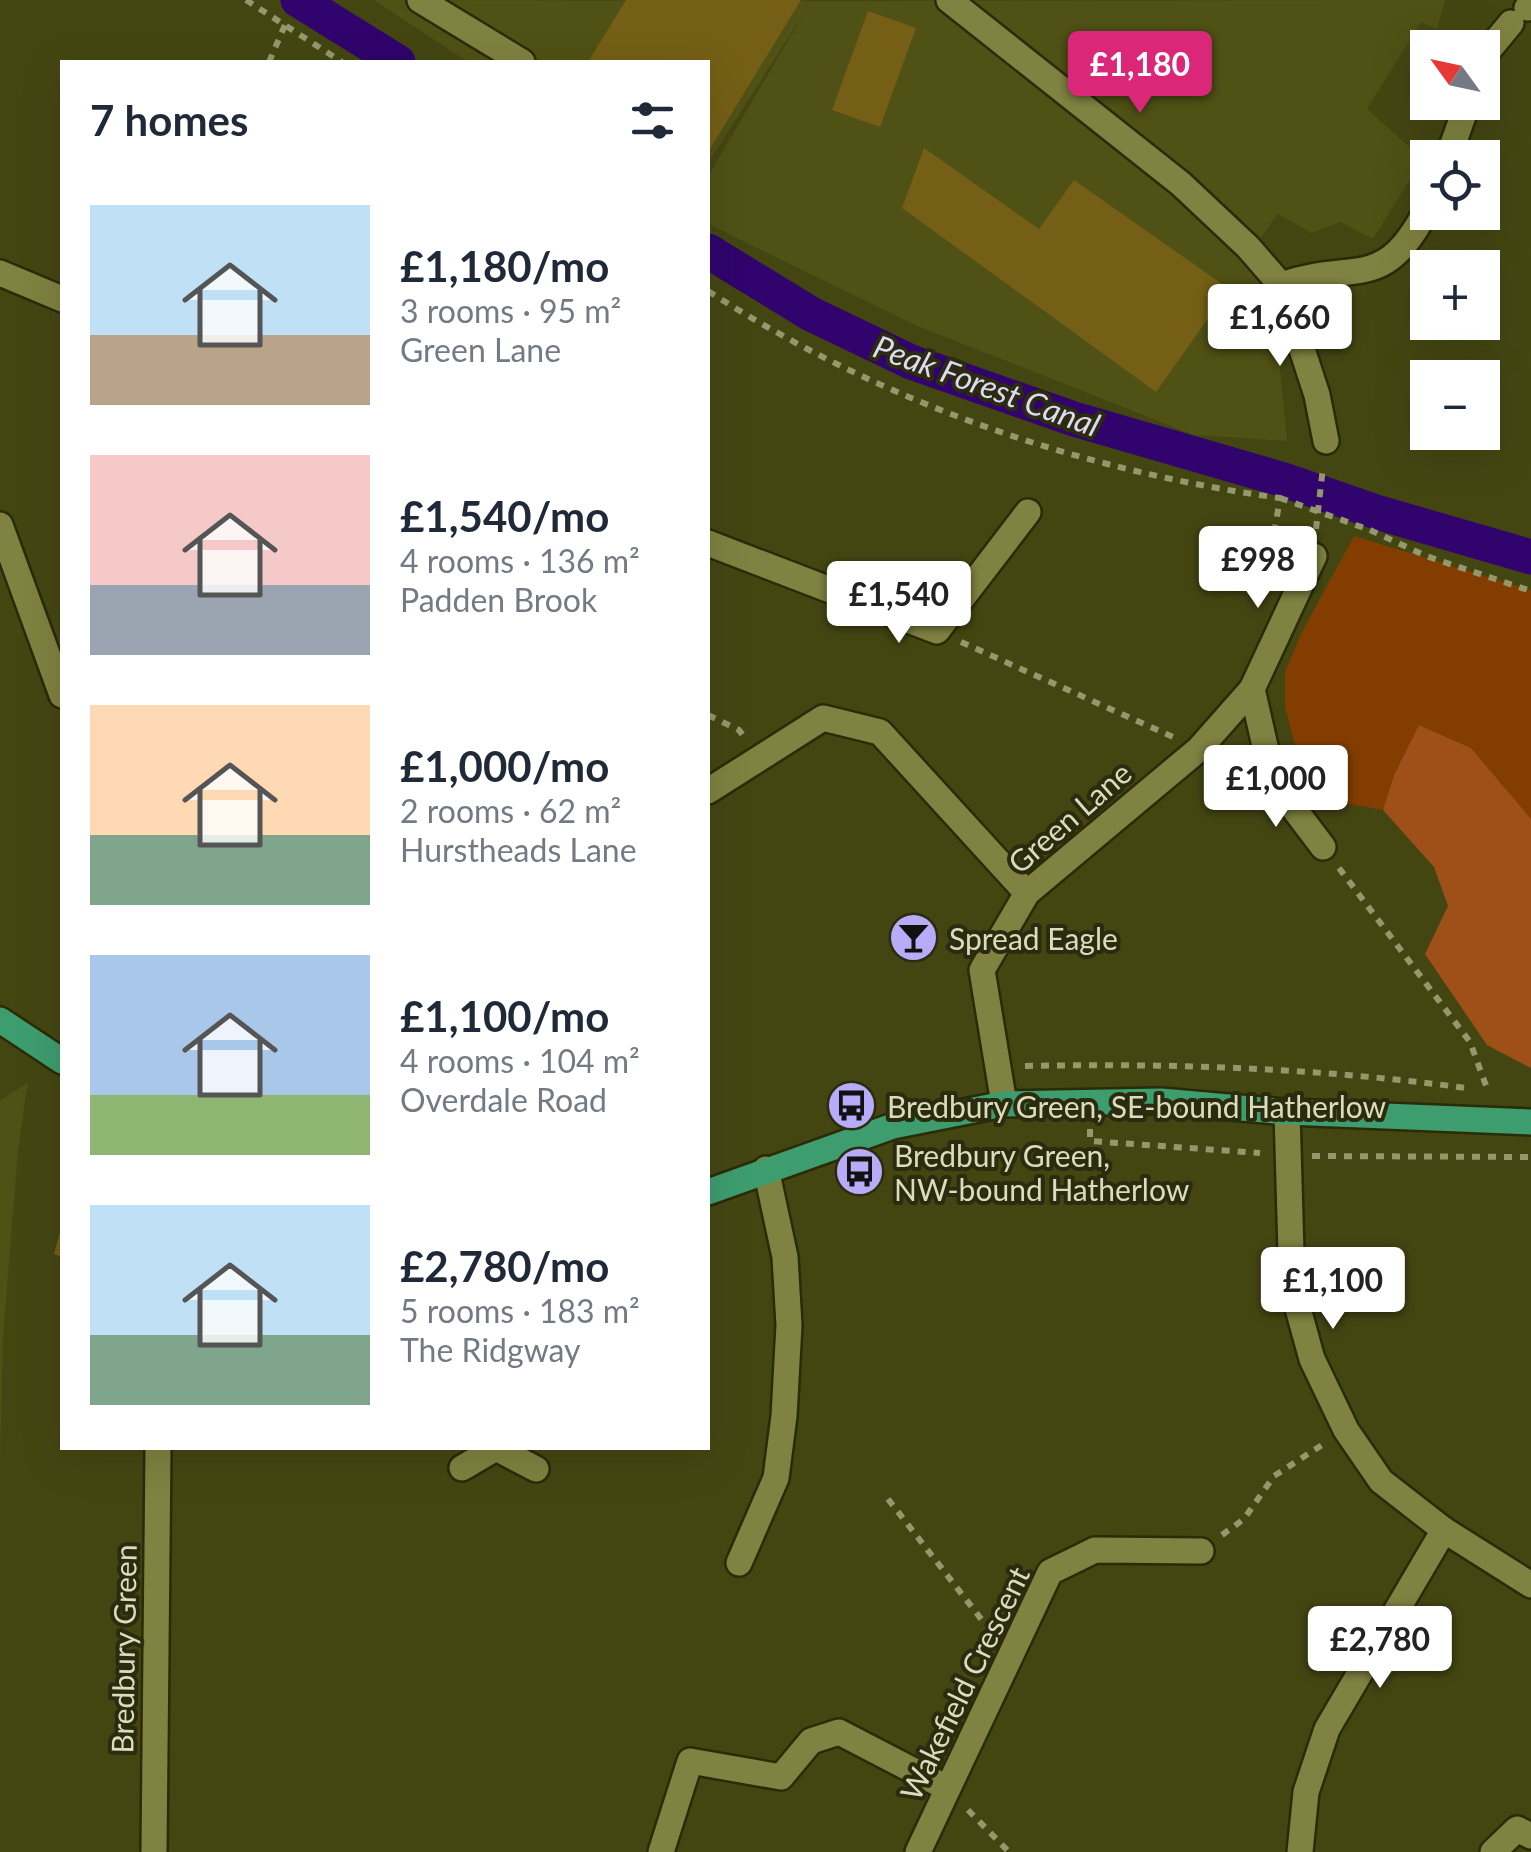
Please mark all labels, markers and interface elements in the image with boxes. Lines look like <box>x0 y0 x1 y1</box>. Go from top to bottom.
north arrow <box>1410 30 1500 120</box>
map controls <box>1410 30 1500 450</box>
pin: £1,180 <box>1059 31 1221 116</box>
text: £1,180 <box>1090 44 1190 83</box>
icon: filters <box>625 93 680 148</box>
text: 7 homes <box>90 95 248 145</box>
button: locate <box>1410 140 1500 230</box>
text: £1,180/mo <box>400 241 609 291</box>
icon: home <box>170 245 290 365</box>
button: + <box>1410 250 1500 340</box>
pin: £1,660 <box>1199 284 1361 369</box>
text: 3 rooms · 95 m² <box>400 291 621 330</box>
text: £1,660 <box>1230 297 1330 336</box>
water label: Peak Forest Canal <box>869 326 1105 444</box>
text: Green Lane <box>400 330 561 369</box>
button: − <box>1410 360 1500 450</box>
text: £1,540/mo <box>400 491 609 541</box>
icon: home <box>170 495 290 615</box>
pin: £998 <box>1199 526 1317 611</box>
text: £998 <box>1221 539 1295 578</box>
text: 4 rooms · 136 m² <box>400 541 640 580</box>
pin: £1,540 <box>818 561 980 646</box>
text: £1,540 <box>849 574 949 613</box>
text: Padden Brook <box>400 580 597 619</box>
text: £1,000/mo <box>400 741 609 791</box>
icon: home <box>170 745 290 865</box>
pin: £1,000 <box>1195 745 1357 830</box>
street label: Green Lane <box>1000 754 1138 880</box>
text: £1,000 <box>1226 758 1326 797</box>
text: 2 rooms · 62 m² <box>400 791 621 830</box>
text: Hurstheads Lane <box>400 830 637 869</box>
bar icon: Spread Eagle <box>888 912 940 964</box>
place label: Spread Eagle <box>949 920 1118 956</box>
text: £1,100/mo <box>400 991 609 1041</box>
icon: home <box>170 995 290 1115</box>
text: 4 rooms · 104 m² <box>400 1041 640 1080</box>
text: Overdale Road <box>400 1080 607 1119</box>
bus stop icon: Bredbury Green, SE-bound Hatherlow <box>826 1080 878 1132</box>
place label: Bredbury Green, SE-bound Hatherlow <box>887 1088 1387 1124</box>
place label: Bredbury Green, NW-bound Hatherlow <box>894 1137 1190 1207</box>
bus stop icon: Bredbury Green, NW-bound Hatherlow <box>833 1146 885 1198</box>
text: £2,780/mo <box>400 1241 609 1291</box>
icon: home <box>170 1245 290 1365</box>
pin: £1,100 <box>1252 1247 1414 1332</box>
text: £1,100 <box>1283 1260 1383 1299</box>
text: 5 rooms · 183 m² <box>400 1291 640 1330</box>
text: The Ridgway <box>400 1330 581 1369</box>
street label: Bredbury Green <box>103 1544 143 1754</box>
street label: Wakefield Crescent <box>892 1560 1036 1806</box>
pin: £2,780 <box>1299 1606 1461 1691</box>
text: £2,780 <box>1330 1619 1430 1658</box>

